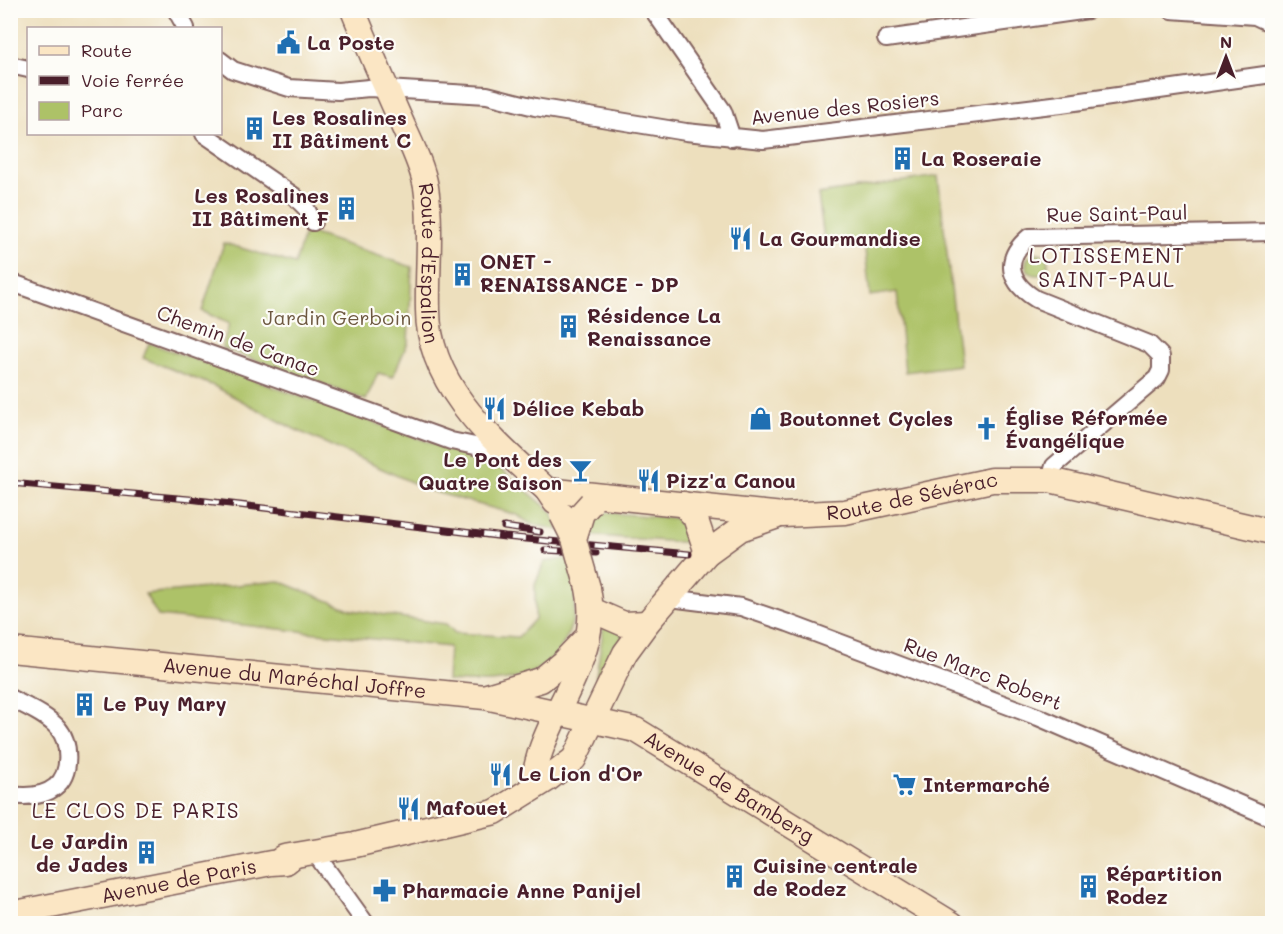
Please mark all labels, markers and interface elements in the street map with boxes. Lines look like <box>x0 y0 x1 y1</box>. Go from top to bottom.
legend <box>27 27 222 135</box>
north arrow <box>1196 27 1256 87</box>
place label: La Poste <box>307 29 395 55</box>
public building icon: La Poste <box>276 30 302 56</box>
text: N <box>1220 31 1232 52</box>
text: Route <box>81 38 132 62</box>
text: Voie ferrée <box>81 68 184 92</box>
street label: Avenue des Rosiers <box>749 84 940 130</box>
text: Parc <box>81 98 123 122</box>
place label: Les Rosalines II Bâtiment C <box>272 104 411 153</box>
building icon: Les Rosalines II Bâtiment C <box>241 116 267 142</box>
place label: La Roseraie <box>921 145 1042 171</box>
building icon: La Roseraie <box>890 146 916 172</box>
street label: Route d'Espalion <box>414 181 446 346</box>
place label: Les Rosalines II Bâtiment F <box>192 182 329 231</box>
building icon: Les Rosalines II Bâtiment F <box>334 195 360 221</box>
street label: Rue Saint-Paul <box>1046 199 1188 227</box>
place label: La Gourmandise <box>759 225 921 251</box>
restaurant icon: La Gourmandise <box>728 226 754 252</box>
district label: LOTISSEMENT SAINT-PAUL <box>1029 241 1185 292</box>
place label: ONET - RENAISSANCE - DP <box>480 248 679 297</box>
building icon: ONET - RENAISSANCE - DP <box>449 261 475 287</box>
street label: Chemin de Canac <box>154 299 323 382</box>
place label: Résidence La Renaissance <box>587 302 721 351</box>
park label: Jardin Gerboin <box>263 304 411 330</box>
building icon: Résidence La Renaissance <box>556 314 582 340</box>
place label: Délice Kebab <box>512 395 644 421</box>
restaurant icon: Délice Kebab <box>481 396 507 422</box>
place label: Église Réformée Évangélique <box>1005 404 1168 453</box>
place label: Boutonnet Cycles <box>779 405 953 431</box>
shop icon: Boutonnet Cycles <box>748 406 774 432</box>
church icon: Église Réformée Évangélique <box>974 416 1000 442</box>
place label: Le Pont des Quatre Saison <box>419 446 562 495</box>
bar icon: Le Pont des Quatre Saison <box>567 458 593 484</box>
street label: Route de Sévérac <box>826 465 1000 525</box>
place label: Pizz'a Canou <box>666 467 796 493</box>
restaurant icon: Pizz'a Canou <box>635 468 661 494</box>
street label: Rue Marc Robert <box>900 631 1066 715</box>
street label: Avenue du Maréchal Joffre <box>162 651 428 703</box>
place label: Le Puy Mary <box>103 690 227 716</box>
building icon: Le Puy Mary <box>72 691 98 717</box>
street label: Avenue de Bamberg <box>640 724 819 848</box>
place label: Le Lion d'Or <box>518 760 643 786</box>
restaurant icon: Le Lion d'Or <box>487 761 513 787</box>
place label: Intermarché <box>923 771 1050 797</box>
supermarket icon: Intermarché <box>892 772 918 798</box>
place label: Mafouet <box>426 794 508 820</box>
restaurant icon: Mafouet <box>395 795 421 821</box>
district label: LE CLOS DE PARIS <box>32 796 240 823</box>
place label: Le Jardin de Jades <box>31 828 128 877</box>
building icon: Le Jardin de Jades <box>133 840 159 866</box>
street label: Avenue de Paris <box>99 852 259 908</box>
place label: Cuisine centrale de Rodez <box>753 852 918 901</box>
place label: Répartition Rodez <box>1106 860 1222 909</box>
building icon: Cuisine centrale de Rodez <box>722 864 748 890</box>
building icon: Répartition Rodez <box>1075 873 1101 899</box>
place label: Pharmacie Anne Panijel <box>402 877 641 903</box>
pharmacy icon: Pharmacie Anne Panijel <box>371 878 397 904</box>

